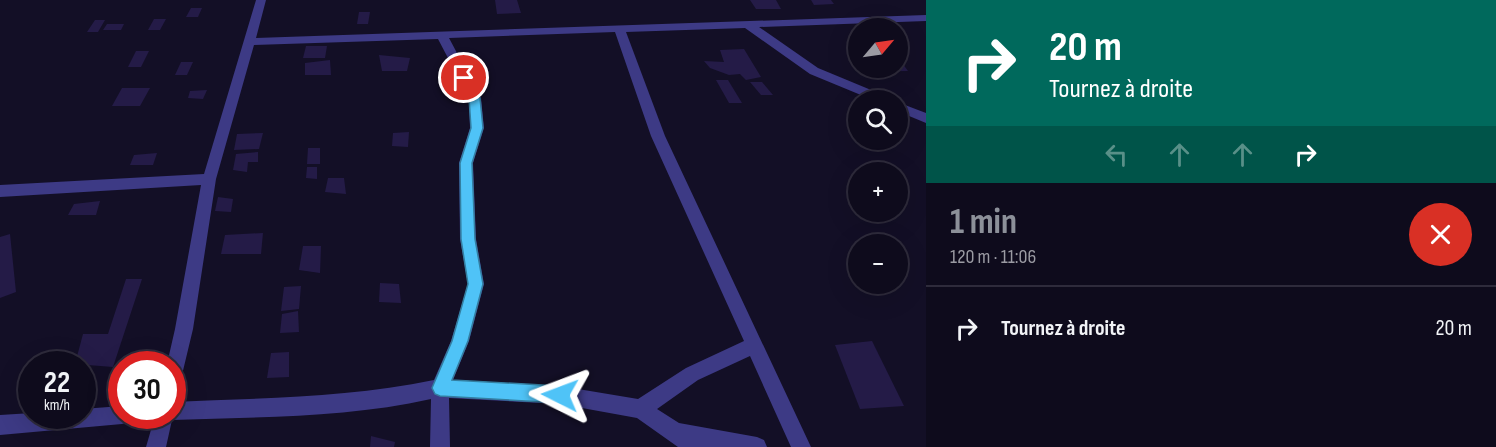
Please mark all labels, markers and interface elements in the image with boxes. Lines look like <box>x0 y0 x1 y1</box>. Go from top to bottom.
north arrow <box>848 18 908 78</box>
map controls <box>848 18 908 294</box>
text: 20 m <box>1049 22 1122 73</box>
icon: right <box>950 24 1028 102</box>
pin <box>438 52 489 103</box>
icon: arrive <box>447 61 480 94</box>
text: Tournez à droite <box>1049 73 1193 105</box>
button: search <box>848 90 908 150</box>
icon: left <box>1100 138 1133 171</box>
icon: ahead <box>1163 138 1196 171</box>
icon: ahead <box>1226 138 1259 171</box>
icon: right <box>1289 138 1322 171</box>
button: + <box>848 162 908 222</box>
text: 1 min <box>950 201 1017 244</box>
button: close <box>1409 203 1472 266</box>
button: − <box>848 234 908 294</box>
text: 120 m · 11:06 <box>950 245 1036 269</box>
icon: right <box>950 312 983 345</box>
text: Tournez à droite <box>1001 315 1126 342</box>
text: 20 m <box>1436 315 1472 342</box>
speed limit sign: 30 <box>108 351 186 429</box>
position arrow <box>528 363 592 427</box>
text: 22 <box>44 365 70 401</box>
text: km/h <box>44 396 70 415</box>

